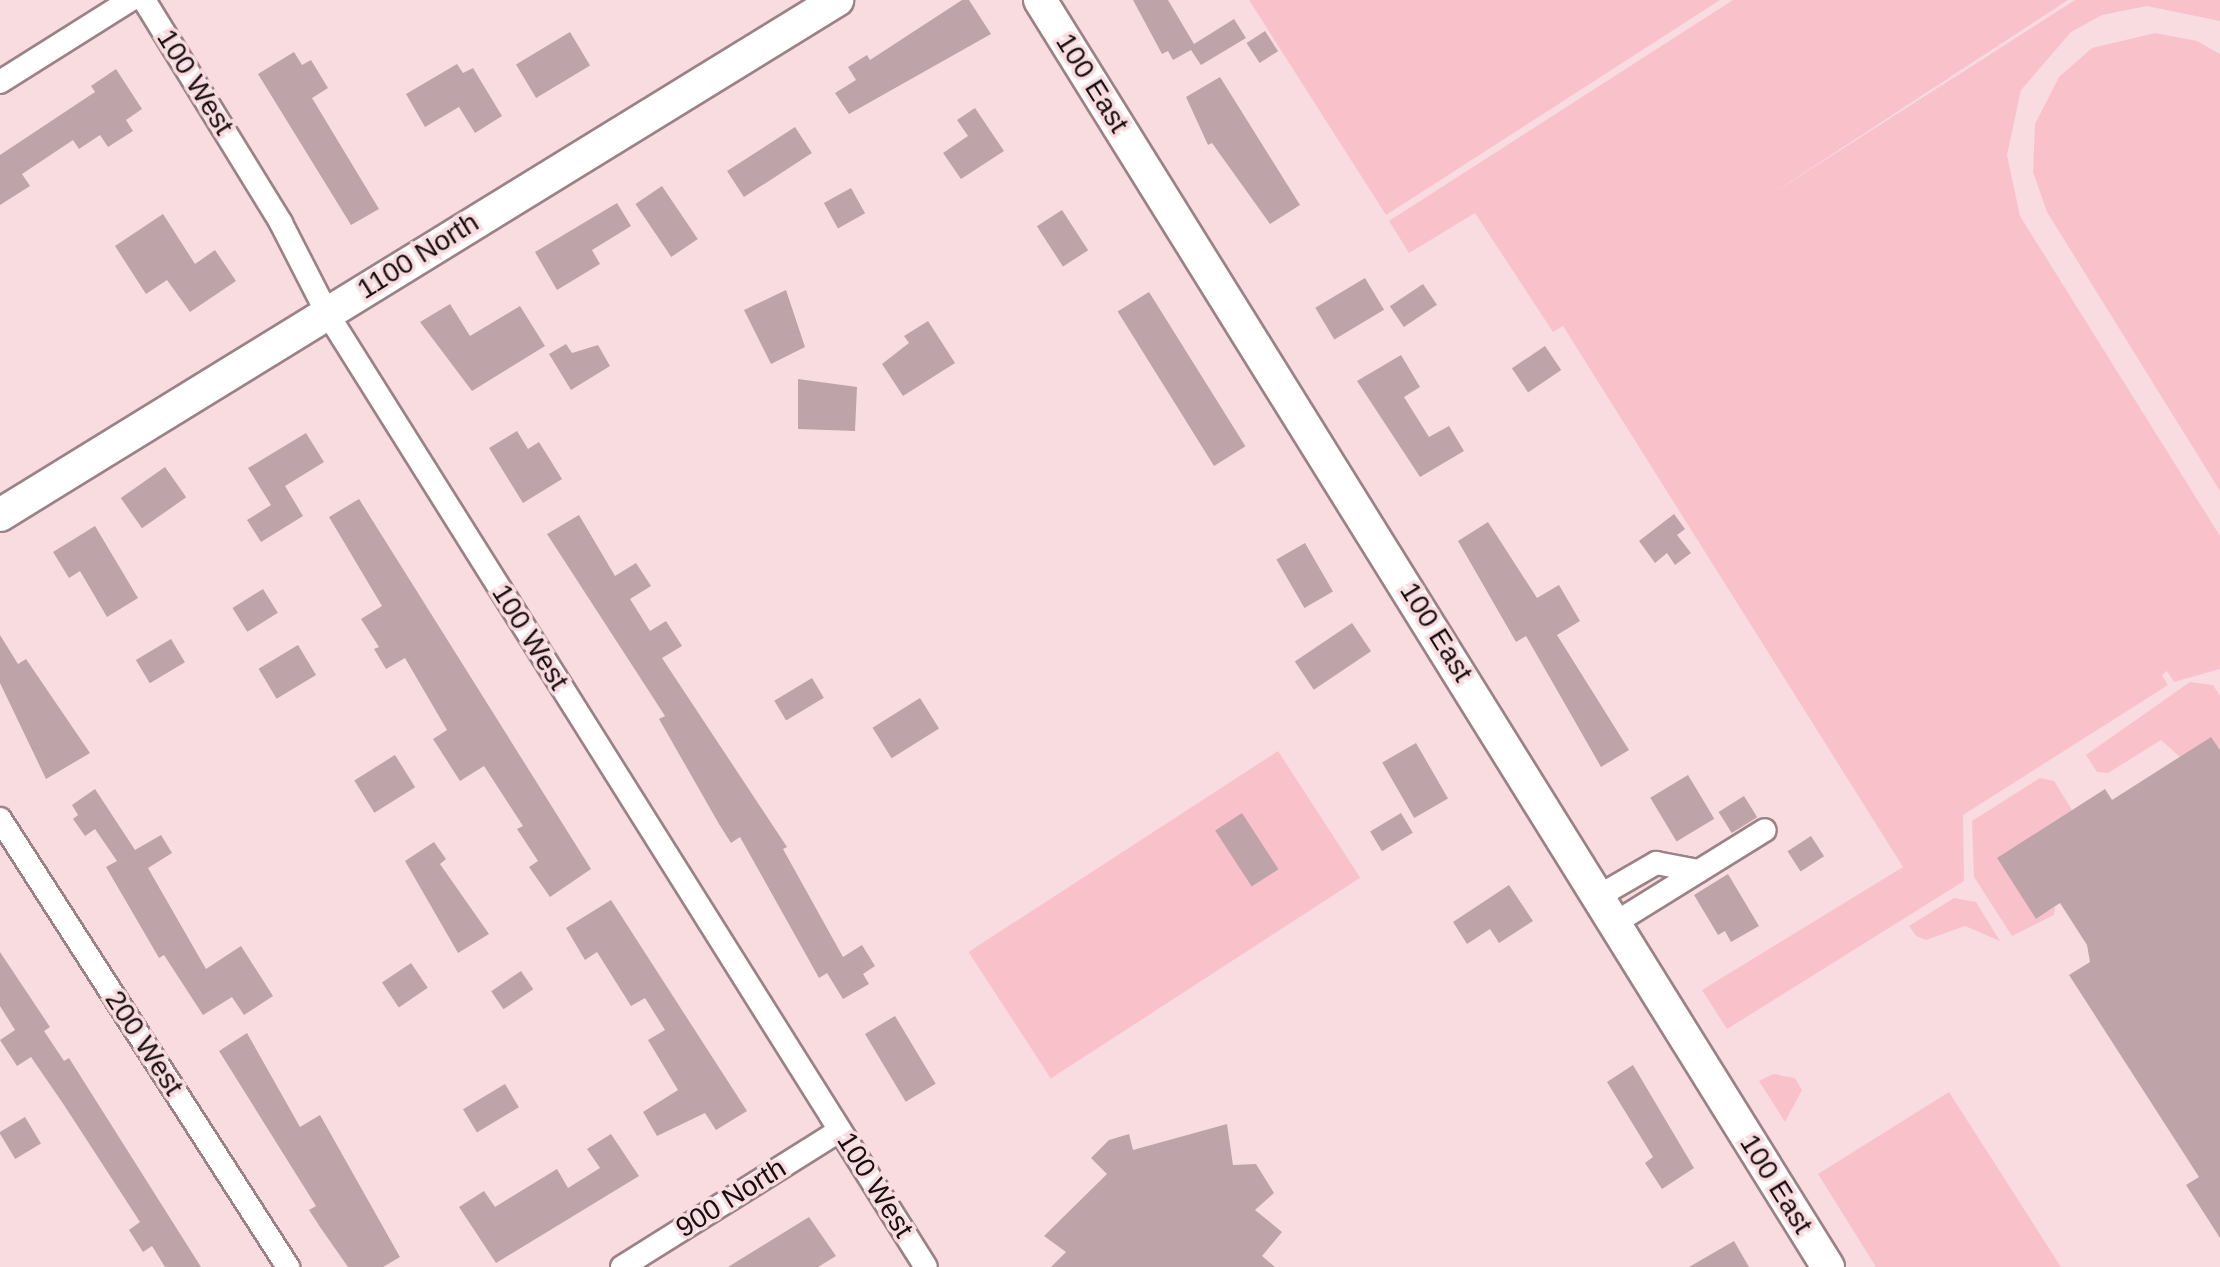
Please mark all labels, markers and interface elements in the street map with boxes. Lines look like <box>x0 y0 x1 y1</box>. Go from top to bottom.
street label: 100 West <box>150 23 240 141</box>
street label: 100 East <box>1048 27 1136 139</box>
street label: 1100 North <box>351 206 485 306</box>
street label: 100 East <box>1392 576 1480 688</box>
street label: 100 West <box>485 578 575 696</box>
street label: 200 West <box>98 984 190 1102</box>
street label: 100 West <box>830 1126 920 1244</box>
street label: 100 East <box>1732 1128 1820 1240</box>
street label: 900 North <box>670 1151 792 1245</box>

